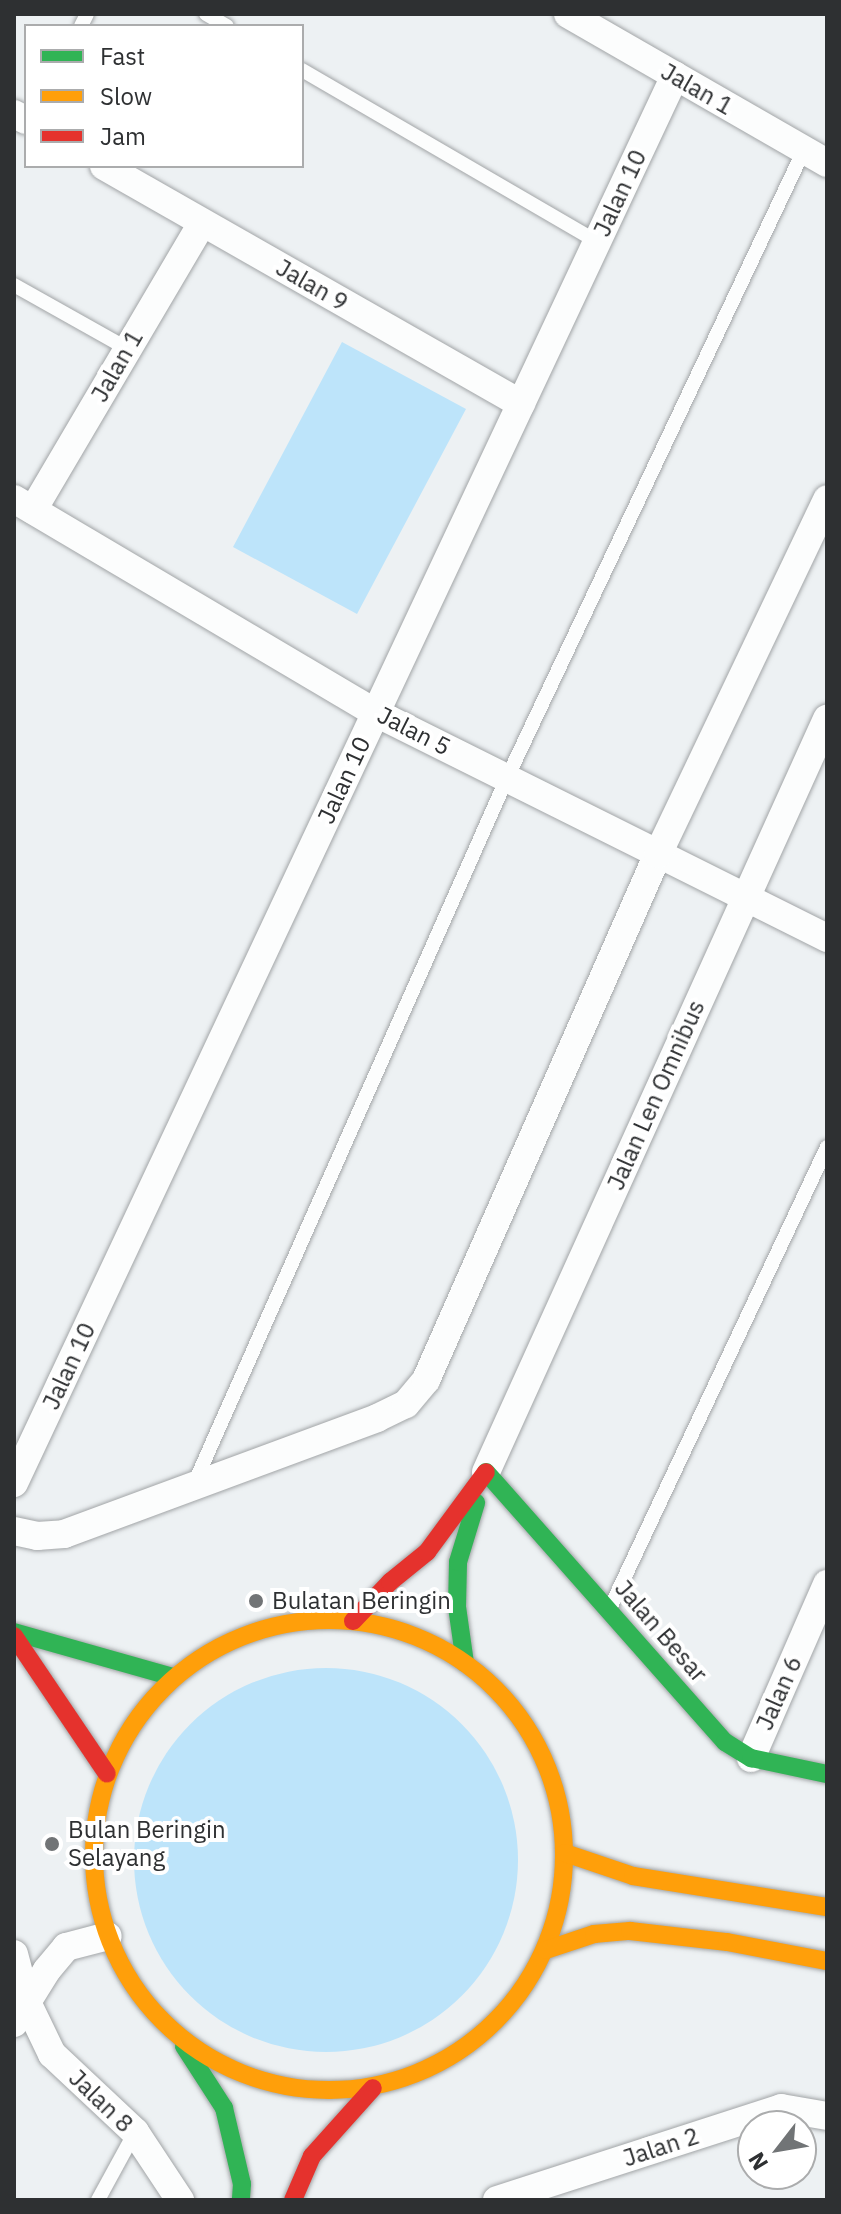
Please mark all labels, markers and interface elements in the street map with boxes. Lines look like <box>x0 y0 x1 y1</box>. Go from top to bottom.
legend <box>24 24 304 168</box>
text: Fast <box>100 40 145 72</box>
street label: Jalan 1 <box>656 57 738 121</box>
text: Slow <box>100 80 152 112</box>
text: Jam <box>100 120 146 152</box>
street label: Jalan 10 <box>587 145 653 241</box>
street label: Jalan 9 <box>271 253 353 317</box>
street label: Jalan 1 <box>85 325 149 407</box>
street label: Jalan 5 <box>373 700 455 762</box>
street label: Jalan 10 <box>311 732 377 828</box>
street label: Jalan Len Omnibus <box>601 996 711 1194</box>
street label: Jalan 10 <box>36 1318 102 1414</box>
street label: Jalan Besar <box>609 1574 713 1688</box>
place label: Bulatan Beringin <box>272 1587 451 1615</box>
marker: Bulatan Beringin <box>247 1592 265 1610</box>
street label: Jalan 6 <box>750 1651 808 1735</box>
place label: Bulan Beringin Selayang <box>68 1816 226 1872</box>
marker: Bulan Beringin Selayang <box>43 1835 61 1853</box>
street label: Jalan 8 <box>63 2064 139 2138</box>
north arrow <box>737 2110 817 2190</box>
street label: Jalan 2 <box>619 2121 703 2173</box>
text: N <box>741 2147 774 2176</box>

